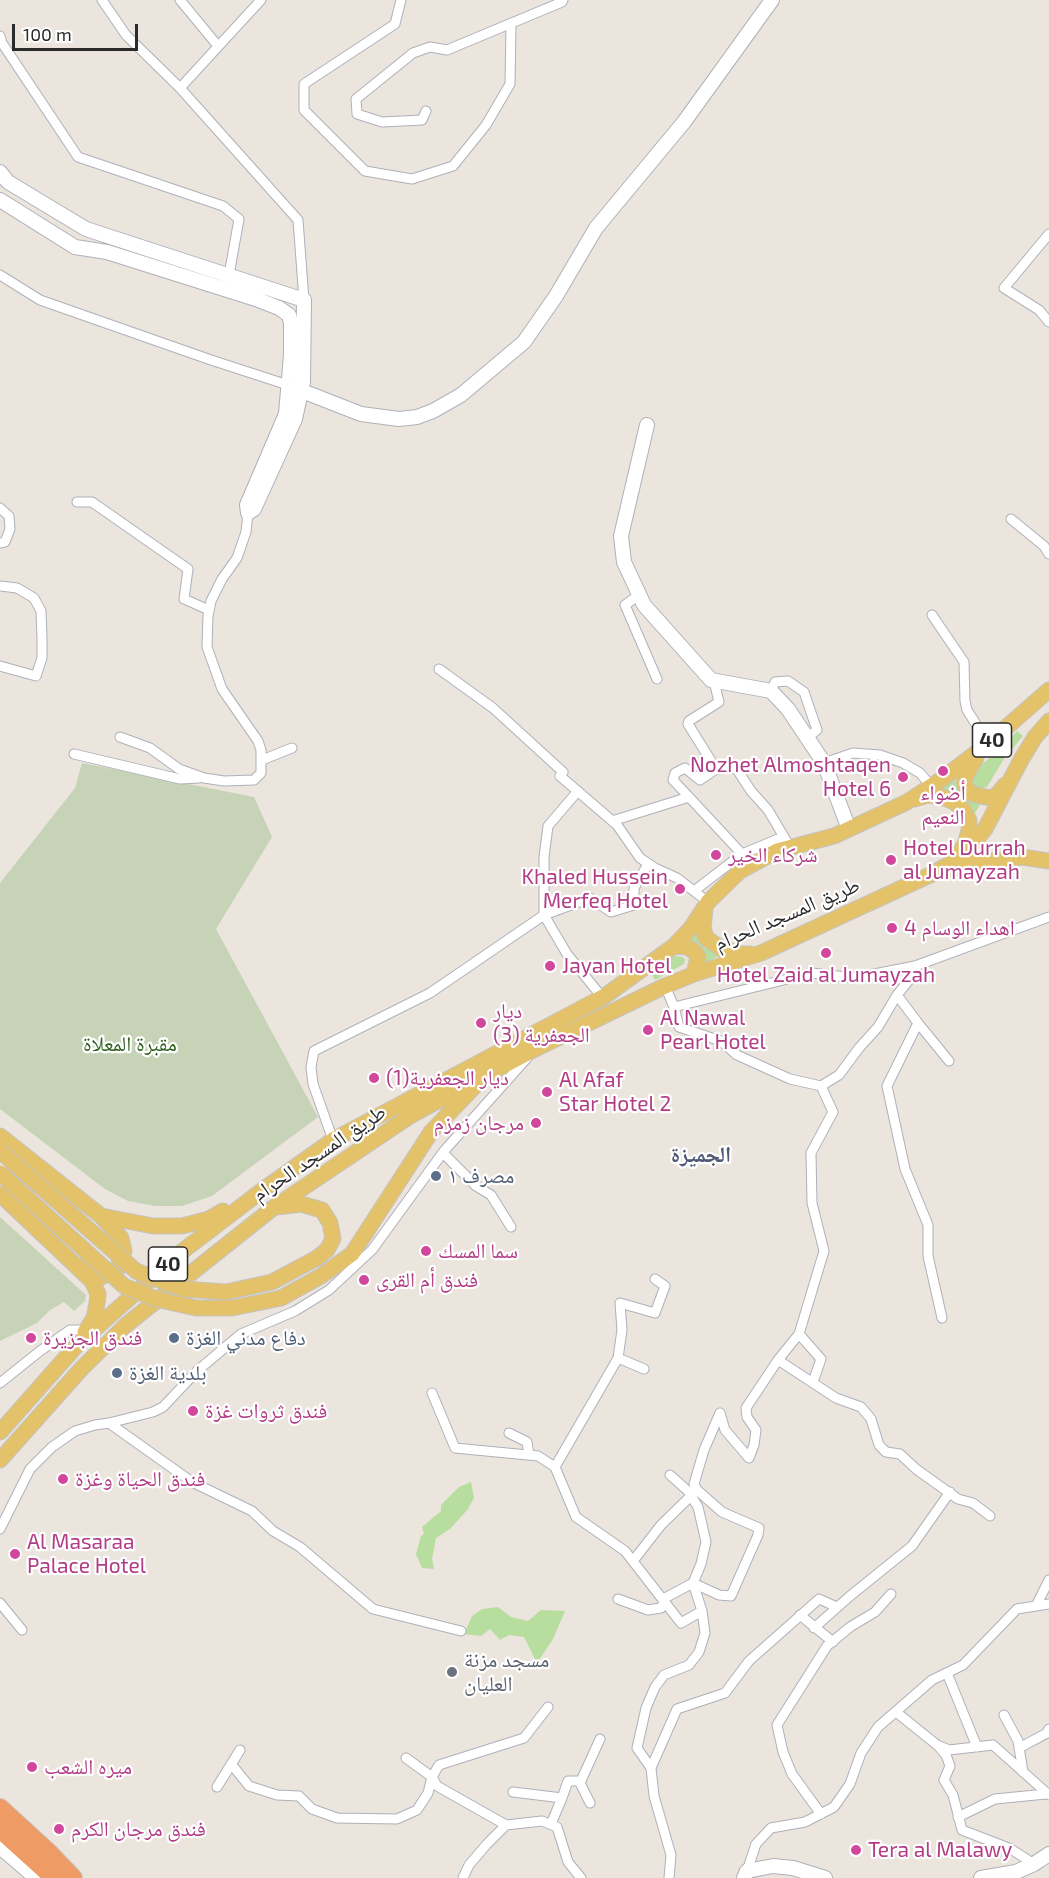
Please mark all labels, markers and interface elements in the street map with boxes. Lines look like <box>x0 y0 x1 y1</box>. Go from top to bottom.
scale bar <box>15 12 141 50</box>
text: 100 m <box>23 23 72 45</box>
road number: 40 <box>972 723 1012 757</box>
place label: Nozhet Almoshtaqen Hotel 6 <box>690 752 891 802</box>
marker: أضواء النعيم <box>936 764 950 778</box>
marker: Nozhet Almoshtaqen Hotel 6 <box>896 770 910 784</box>
place label: أضواء النعيم <box>920 780 966 830</box>
place label: Hotel Durrah al Jumayzah <box>903 835 1026 885</box>
place label: شركاء الخير <box>728 842 818 868</box>
marker: شركاء الخير <box>709 848 723 862</box>
marker: Hotel Durrah al Jumayzah <box>884 853 898 867</box>
place label: Khaled Hussein Merfeq Hotel <box>522 864 668 914</box>
street label: طريق المسجد الحرام <box>710 872 864 956</box>
marker: Khaled Hussein Merfeq Hotel <box>673 882 687 896</box>
place label: اهداء الوسام 4 <box>904 915 1015 941</box>
marker: اهداء الوسام 4 <box>885 921 899 935</box>
marker: Hotel Zaid al Jumayzah <box>819 946 833 960</box>
place label: Jayan Hotel <box>562 953 672 979</box>
marker: Jayan Hotel <box>543 959 557 973</box>
place label: Hotel Zaid al Jumayzah <box>717 962 935 988</box>
place label: ديار الجعفرية (3) <box>493 998 590 1048</box>
place label: Al Nawal Pearl Hotel <box>660 1005 766 1055</box>
marker: ديار الجعفرية (3) <box>474 1016 488 1030</box>
marker: Al Nawal Pearl Hotel <box>641 1023 655 1037</box>
park label: مقبرة المعلاة <box>83 1031 177 1057</box>
place label: ديار الجعفرية(1) <box>386 1065 509 1091</box>
place label: Al Afaf Star Hotel 2 <box>559 1067 671 1117</box>
marker: ديار الجعفرية(1) <box>367 1071 381 1085</box>
marker: Al Afaf Star Hotel 2 <box>540 1085 554 1099</box>
street label: طريق المسجد الحرام <box>247 1099 391 1207</box>
place label: مرجان زمزم <box>434 1110 524 1136</box>
marker: مرجان زمزم <box>529 1116 543 1130</box>
district label: الجميزة <box>671 1142 731 1168</box>
place label: مصرف ١ <box>448 1163 514 1189</box>
marker: مصرف ١ <box>429 1169 443 1183</box>
place label: سما المسك <box>438 1238 518 1264</box>
marker: سما المسك <box>419 1244 433 1258</box>
road number: 40 <box>148 1247 188 1281</box>
place label: فندق أم القرى <box>376 1267 478 1293</box>
marker: فندق أم القرى <box>357 1273 371 1287</box>
place label: فندق الجزيرة <box>43 1325 142 1351</box>
place label: دفاع مدني الغزة <box>186 1325 306 1351</box>
marker: فندق الجزيرة <box>24 1331 38 1345</box>
marker: دفاع مدني الغزة <box>167 1331 181 1345</box>
place label: بلدية الغزة <box>129 1360 206 1386</box>
marker: بلدية الغزة <box>110 1366 124 1380</box>
place label: فندق ثروات غزة <box>205 1398 327 1424</box>
marker: فندق ثروات غزة <box>186 1404 200 1418</box>
place label: فندق الحياة وغزة <box>75 1466 205 1492</box>
marker: فندق الحياة وغزة <box>56 1472 70 1486</box>
place label: Al Masaraa Palace Hotel <box>27 1529 146 1579</box>
marker: Al Masaraa Palace Hotel <box>8 1547 22 1561</box>
place label: مسجد مزنة العليان <box>464 1647 549 1697</box>
marker: مسجد مزنة العليان <box>445 1665 459 1679</box>
place label: ميره الشعب <box>44 1754 132 1780</box>
marker: ميره الشعب <box>25 1760 39 1774</box>
place label: فندق مرجان الكرم <box>71 1816 206 1842</box>
marker: فندق مرجان الكرم <box>52 1822 66 1836</box>
place label: Tera al Malawy <box>868 1837 1012 1863</box>
marker: Tera al Malawy <box>849 1843 863 1857</box>

